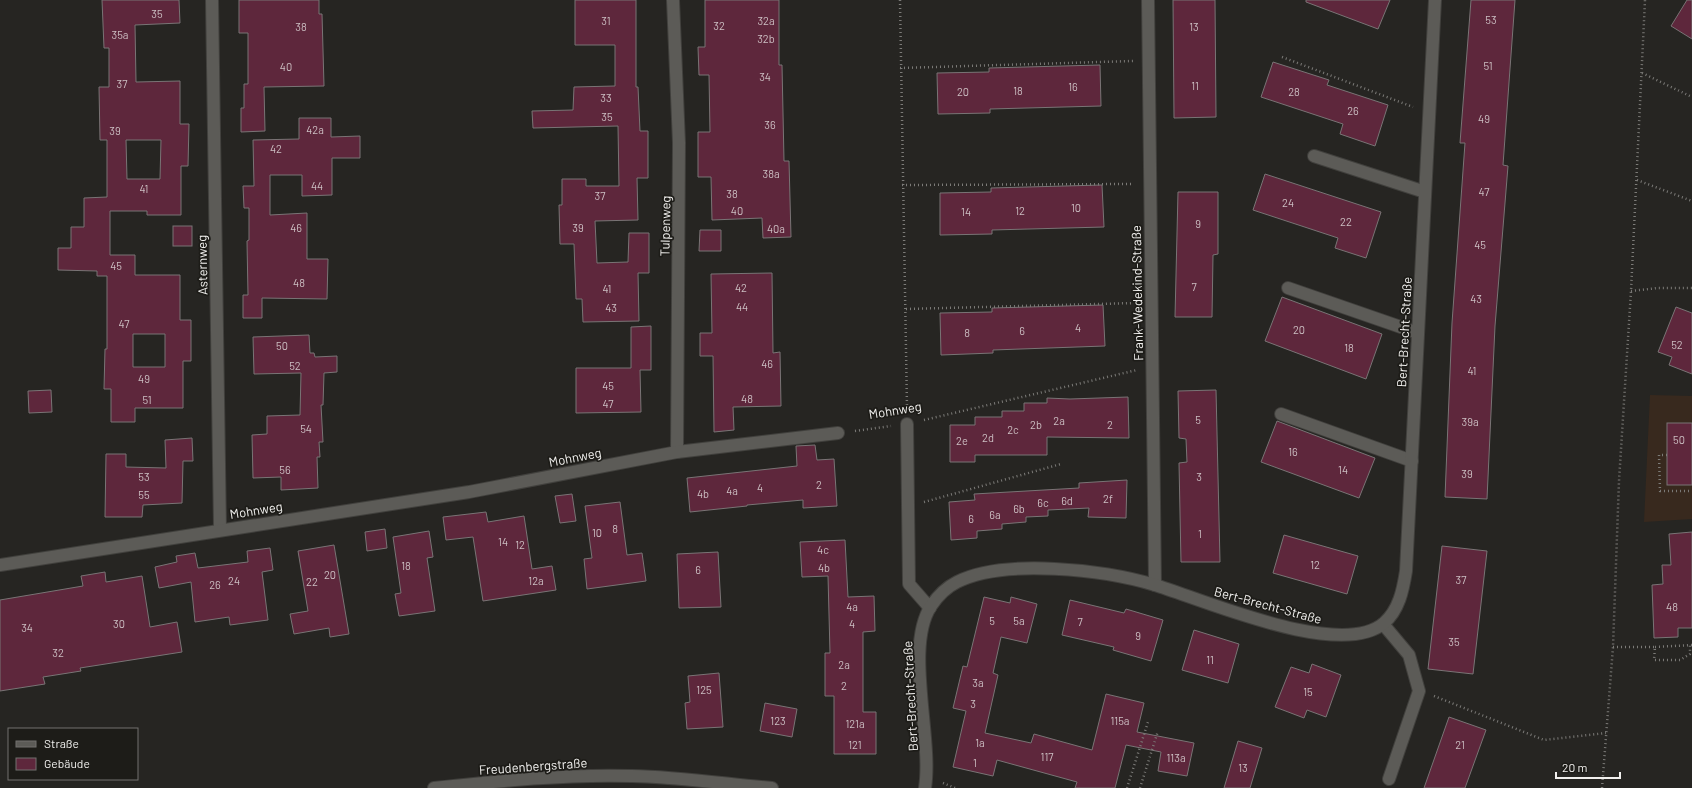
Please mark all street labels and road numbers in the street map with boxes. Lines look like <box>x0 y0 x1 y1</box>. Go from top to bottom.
street label: Tulpenweg <box>656 195 674 257</box>
street label: Frank-Wedekind-Straße <box>1128 225 1146 361</box>
street label: Asternweg <box>193 235 211 295</box>
street label: Bert-Brecht-Straße <box>1393 276 1415 388</box>
street label: Mohnweg <box>867 398 923 422</box>
street label: Mohnweg <box>547 444 603 470</box>
street label: Mohnweg <box>228 498 284 522</box>
street label: Bert-Brecht-Straße <box>1212 583 1324 627</box>
street label: Bert-Brecht-Straße <box>899 640 921 752</box>
street label: Freudenbergstraße <box>478 754 588 778</box>

